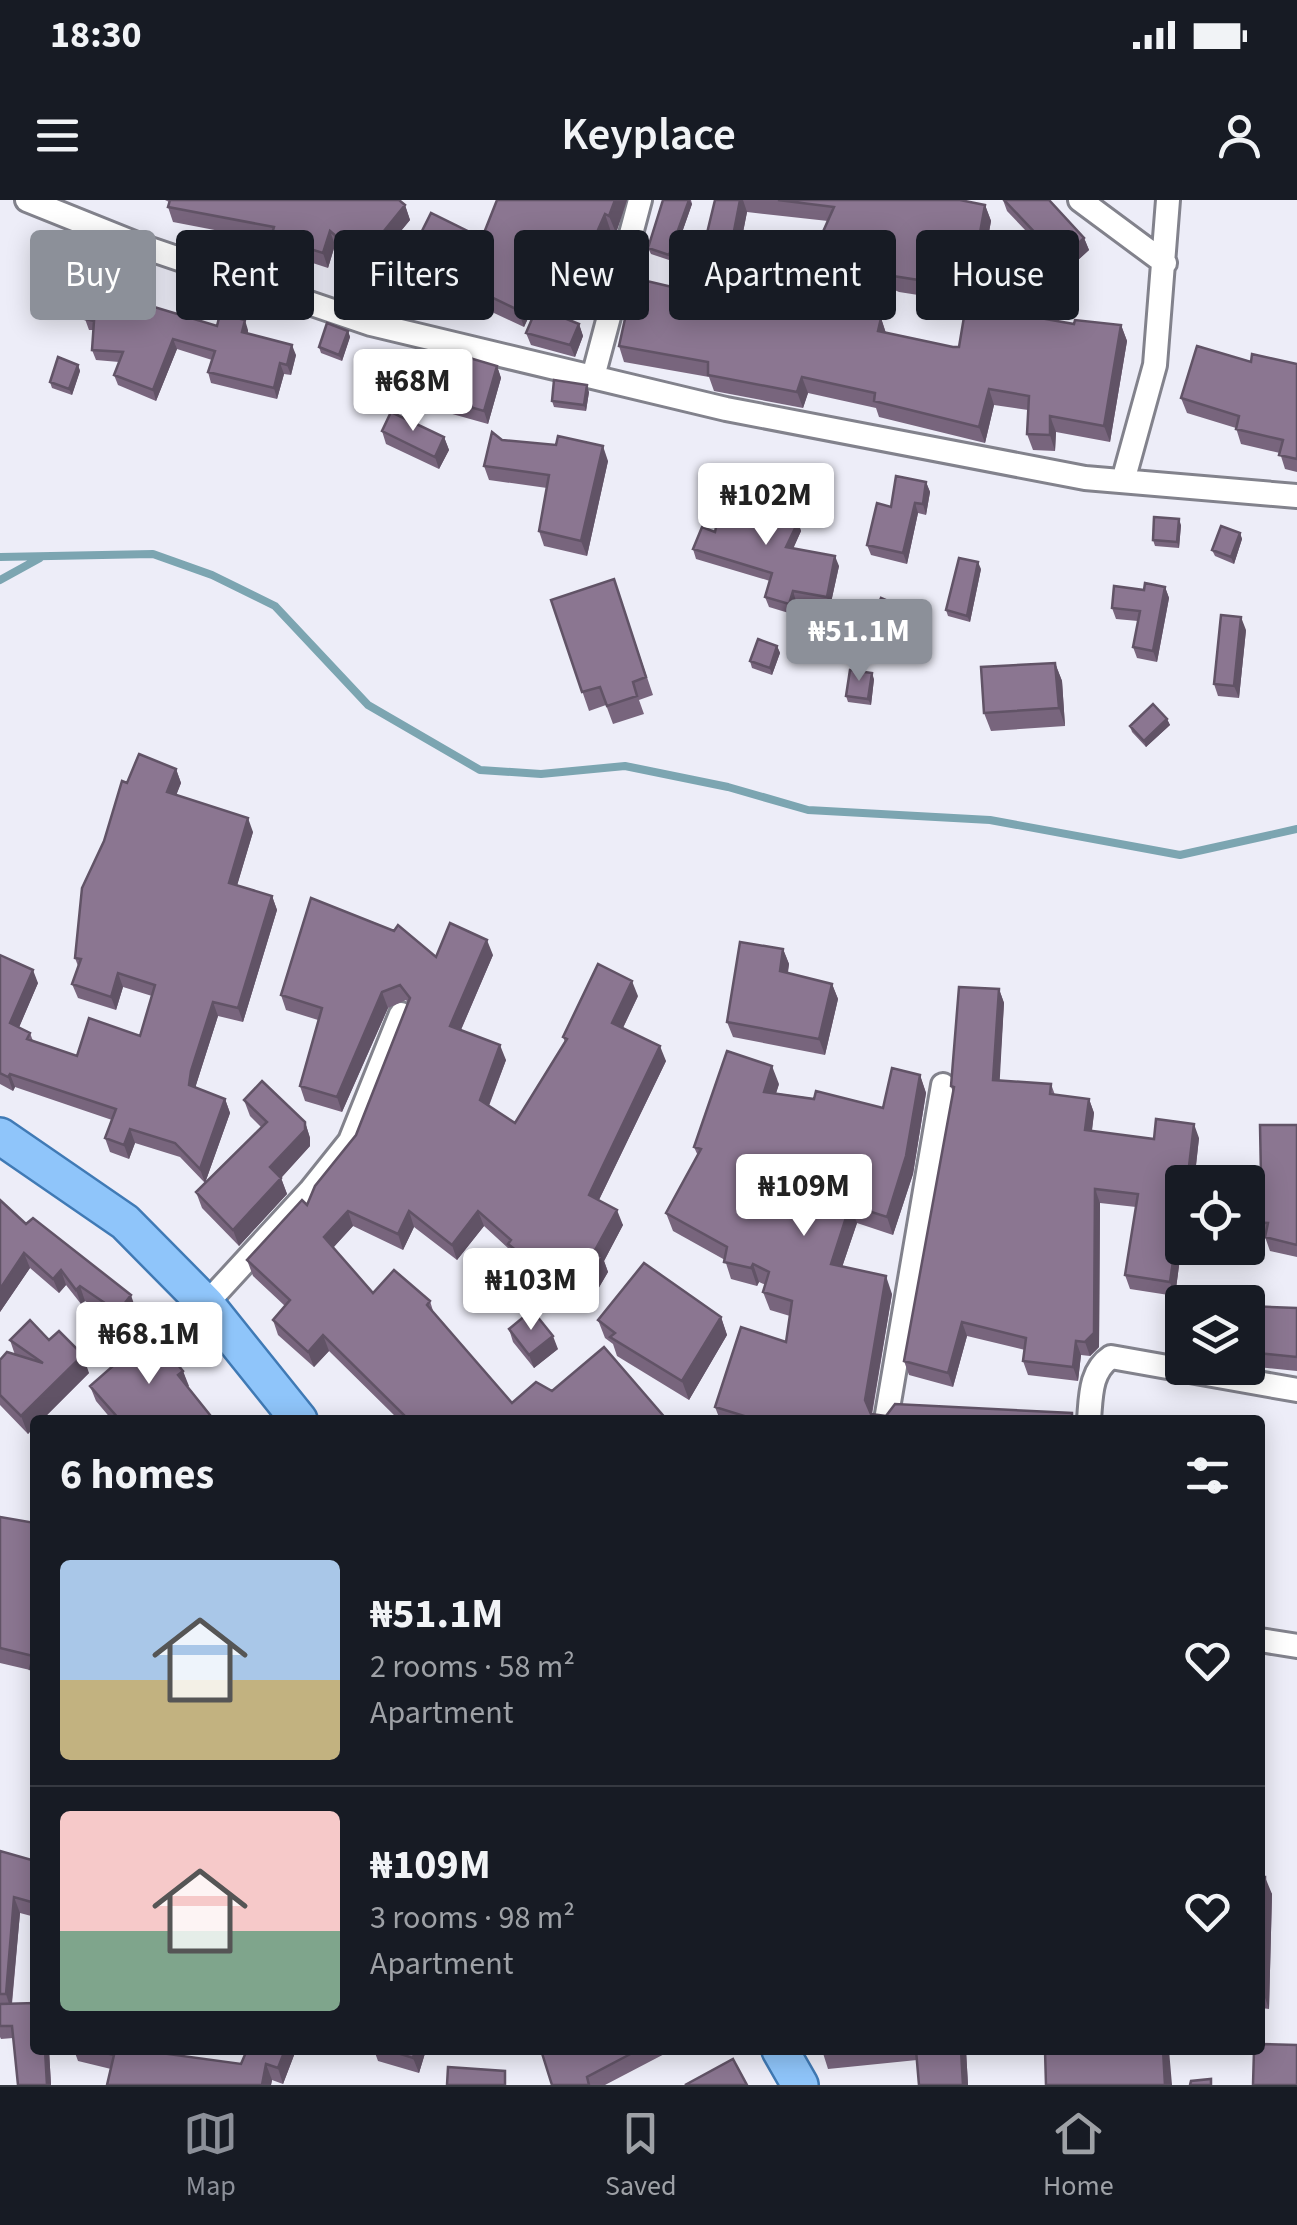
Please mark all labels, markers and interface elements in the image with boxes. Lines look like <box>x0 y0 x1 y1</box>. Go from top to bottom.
text: 18:30 <box>50 8 142 62</box>
text: Keyplace <box>561 103 736 167</box>
icon: menu <box>30 108 85 163</box>
icon: person <box>1212 108 1267 163</box>
chip: Buy <box>30 230 156 320</box>
chip: Rent <box>176 230 314 320</box>
chip: Filters <box>334 230 494 320</box>
chip: New <box>514 230 649 320</box>
chip: Apartment <box>669 230 896 320</box>
chip: House <box>916 230 1079 320</box>
pin: ₦68M <box>354 349 472 434</box>
text: ₦68M <box>375 358 451 404</box>
pin: ₦102M <box>696 463 836 548</box>
text: ₦102M <box>720 472 812 518</box>
pin: ₦51.1M <box>778 599 940 684</box>
text: ₦51.1M <box>808 608 910 654</box>
pin: ₦109M <box>734 1154 874 1239</box>
text: ₦109M <box>758 1163 850 1209</box>
map controls <box>1165 1165 1265 1385</box>
button: locate <box>1165 1165 1265 1265</box>
pin: ₦103M <box>461 1248 601 1333</box>
text: ₦103M <box>485 1257 577 1303</box>
button: layers <box>1165 1285 1265 1385</box>
pin: ₦68.1M <box>68 1302 230 1387</box>
text: ₦68.1M <box>98 1311 200 1357</box>
text: 6 homes <box>60 1445 214 1505</box>
icon: filters <box>1180 1448 1235 1503</box>
text: ₦51.1M <box>370 1584 503 1644</box>
icon: home <box>140 1600 260 1720</box>
icon: heart <box>1180 1633 1235 1688</box>
text: 2 rooms · 58 m² <box>370 1644 575 1690</box>
text: Apartment <box>370 1690 513 1736</box>
text: ₦109M <box>370 1835 491 1895</box>
icon: home <box>140 1851 260 1971</box>
icon: heart <box>1180 1884 1235 1939</box>
text: 3 rooms · 98 m² <box>370 1895 575 1941</box>
text: Apartment <box>370 1941 513 1987</box>
tab: Map <box>183 2106 238 2206</box>
tab: Saved <box>605 2106 676 2206</box>
tab: Home <box>1043 2106 1114 2206</box>

